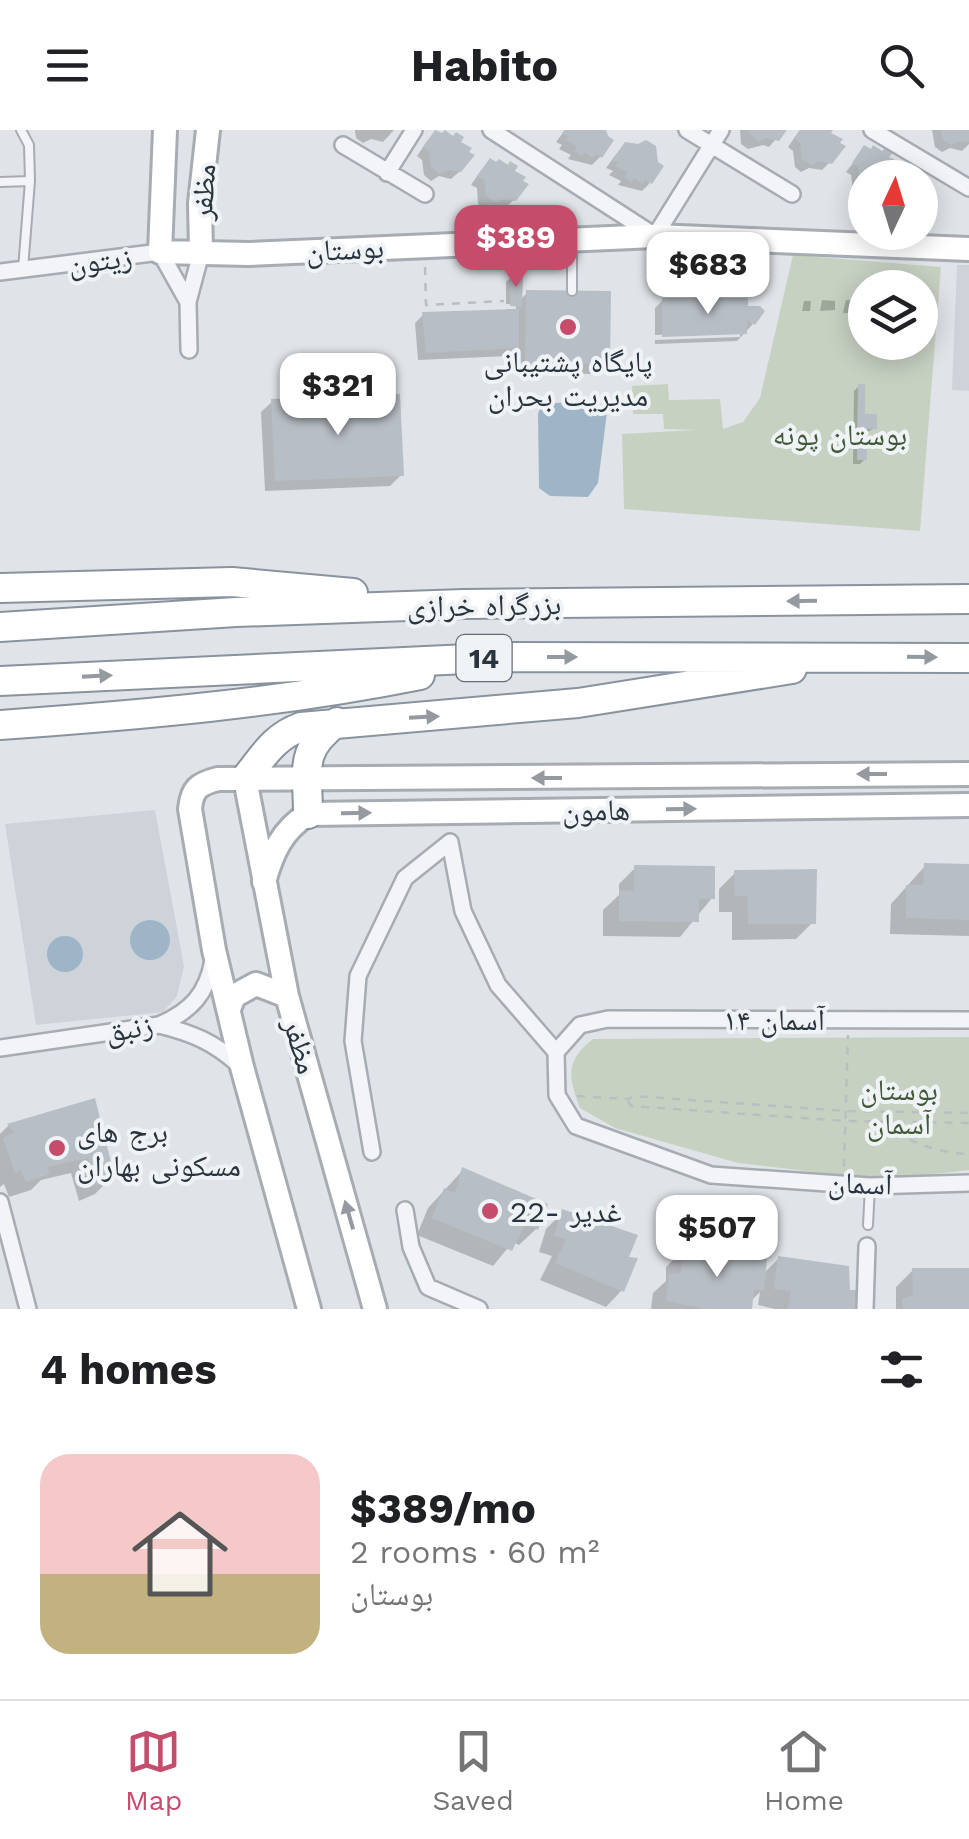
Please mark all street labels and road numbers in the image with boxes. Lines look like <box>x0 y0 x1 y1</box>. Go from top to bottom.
street label: مظفر <box>184 163 222 222</box>
street label: بوستان <box>305 229 385 270</box>
street label: زیتون <box>66 239 134 282</box>
street label: بزرگراه خرازی <box>406 586 562 625</box>
road number: 14 <box>456 635 512 681</box>
street label: هامون <box>562 792 630 829</box>
street label: آسمان ۱۴ <box>723 1002 826 1038</box>
street label: زنبق <box>102 1007 156 1050</box>
street label: مظفر <box>276 1013 326 1078</box>
street label: آسمان <box>827 1164 894 1203</box>

